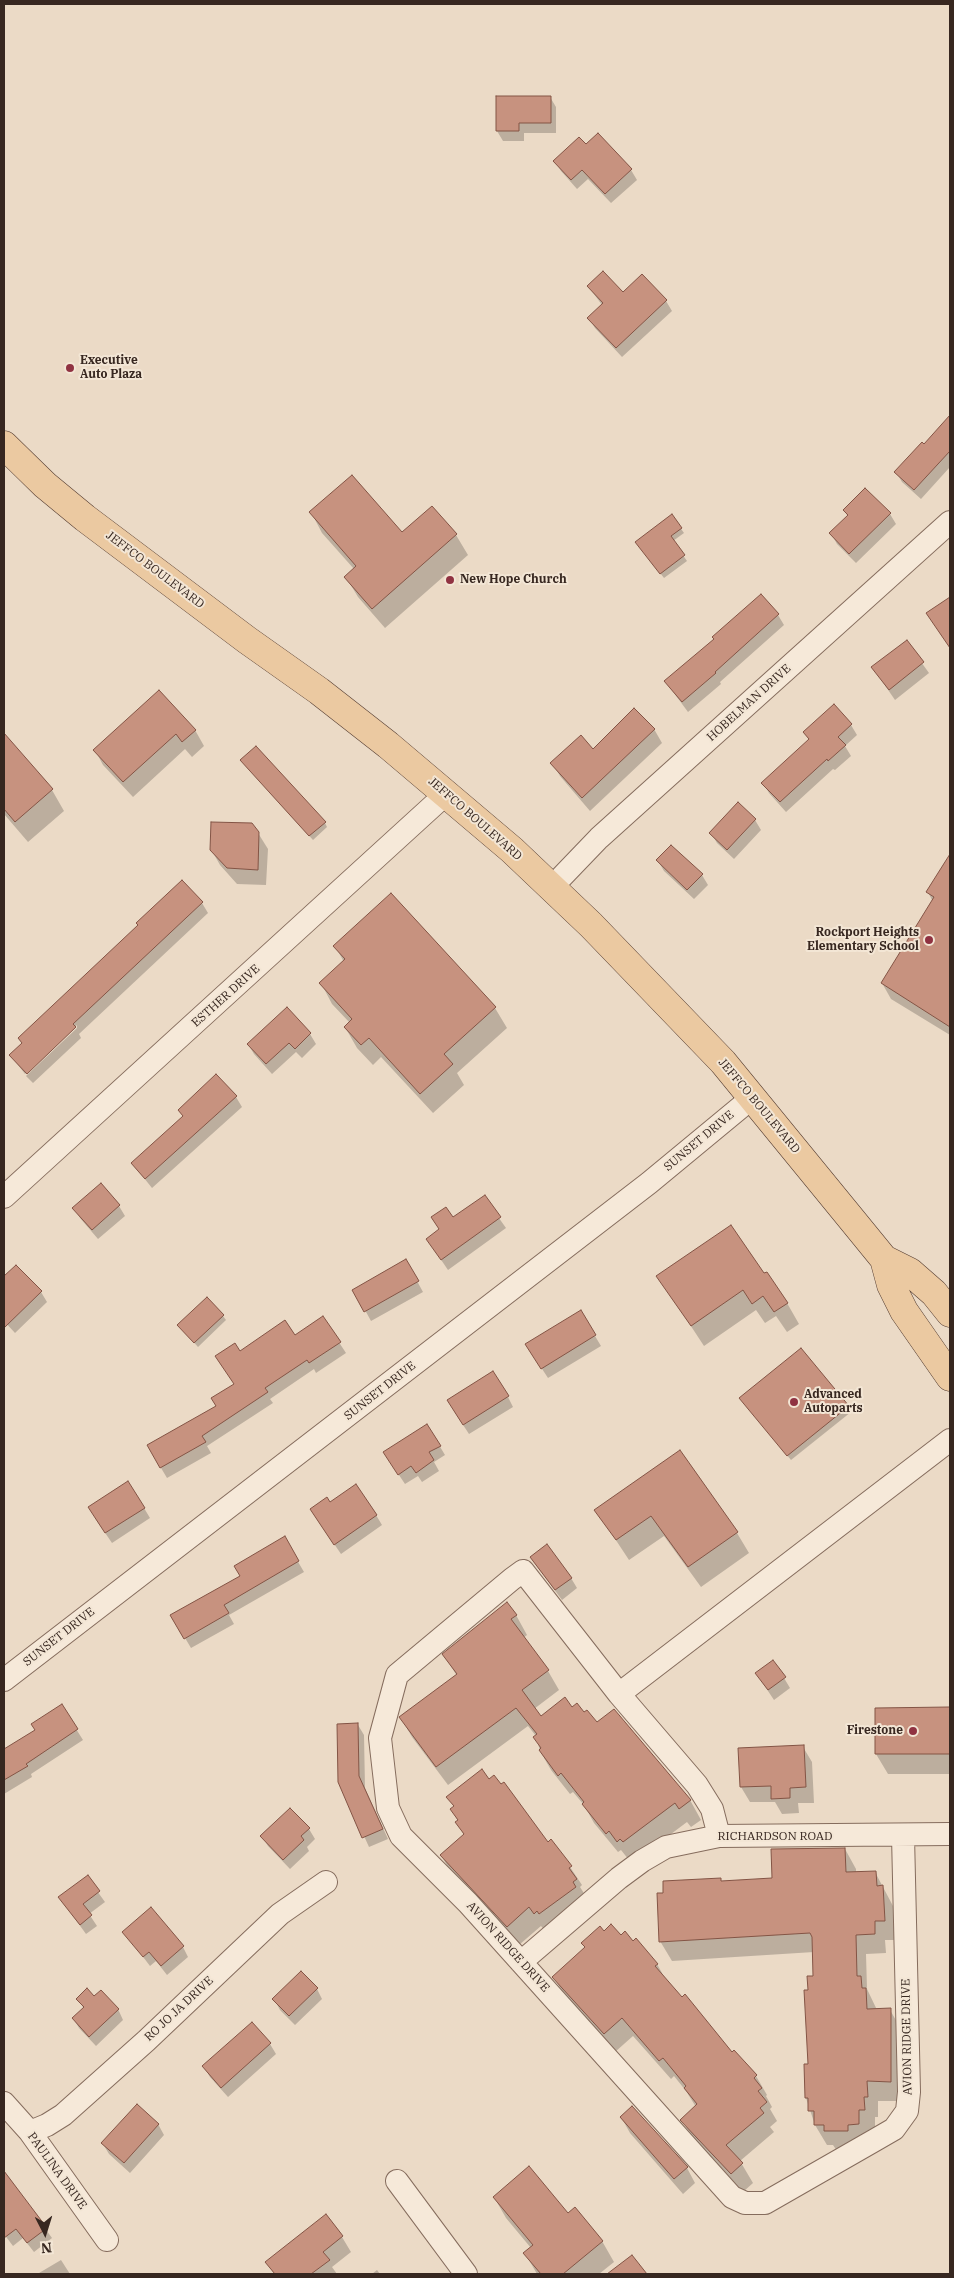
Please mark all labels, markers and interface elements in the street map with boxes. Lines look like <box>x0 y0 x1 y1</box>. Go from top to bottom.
place label: Executive Auto Plaza <box>80 354 142 382</box>
marker: Executive Auto Plaza <box>64 362 76 374</box>
street label: JEFFCO BOULEVARD <box>103 528 207 612</box>
place label: New Hope Church <box>460 573 567 587</box>
marker: New Hope Church <box>444 574 456 586</box>
street label: HOBELMAN DRIVE <box>704 661 794 745</box>
street label: JEFFCO BOULEVARD <box>425 774 525 864</box>
place label: Rockport Heights Elementary School <box>807 926 919 954</box>
marker: Rockport Heights Elementary School <box>923 934 935 946</box>
street label: ESTHER DRIVE <box>189 962 263 1030</box>
street label: JEFFCO BOULEVARD <box>715 1056 803 1156</box>
street label: SUNSET DRIVE <box>661 1108 737 1174</box>
street label: SUNSET DRIVE <box>341 1359 419 1423</box>
place label: Advanced Autoparts <box>804 1388 863 1416</box>
marker: Advanced Autoparts <box>788 1396 800 1408</box>
street label: SUNSET DRIVE <box>20 1605 98 1669</box>
place label: Firestone <box>847 1724 903 1738</box>
marker: Firestone <box>907 1725 919 1737</box>
street label: RICHARDSON ROAD <box>718 1830 832 1844</box>
street label: AVION RIDGE DRIVE <box>464 1899 552 1995</box>
street label: RO JO JA DRIVE <box>142 1973 216 2045</box>
street label: AVION RIDGE DRIVE <box>899 1979 915 2095</box>
street label: PAULINA DRIVE <box>24 2130 90 2212</box>
north arrow <box>20 2208 70 2258</box>
text: N <box>40 2238 53 2257</box>

